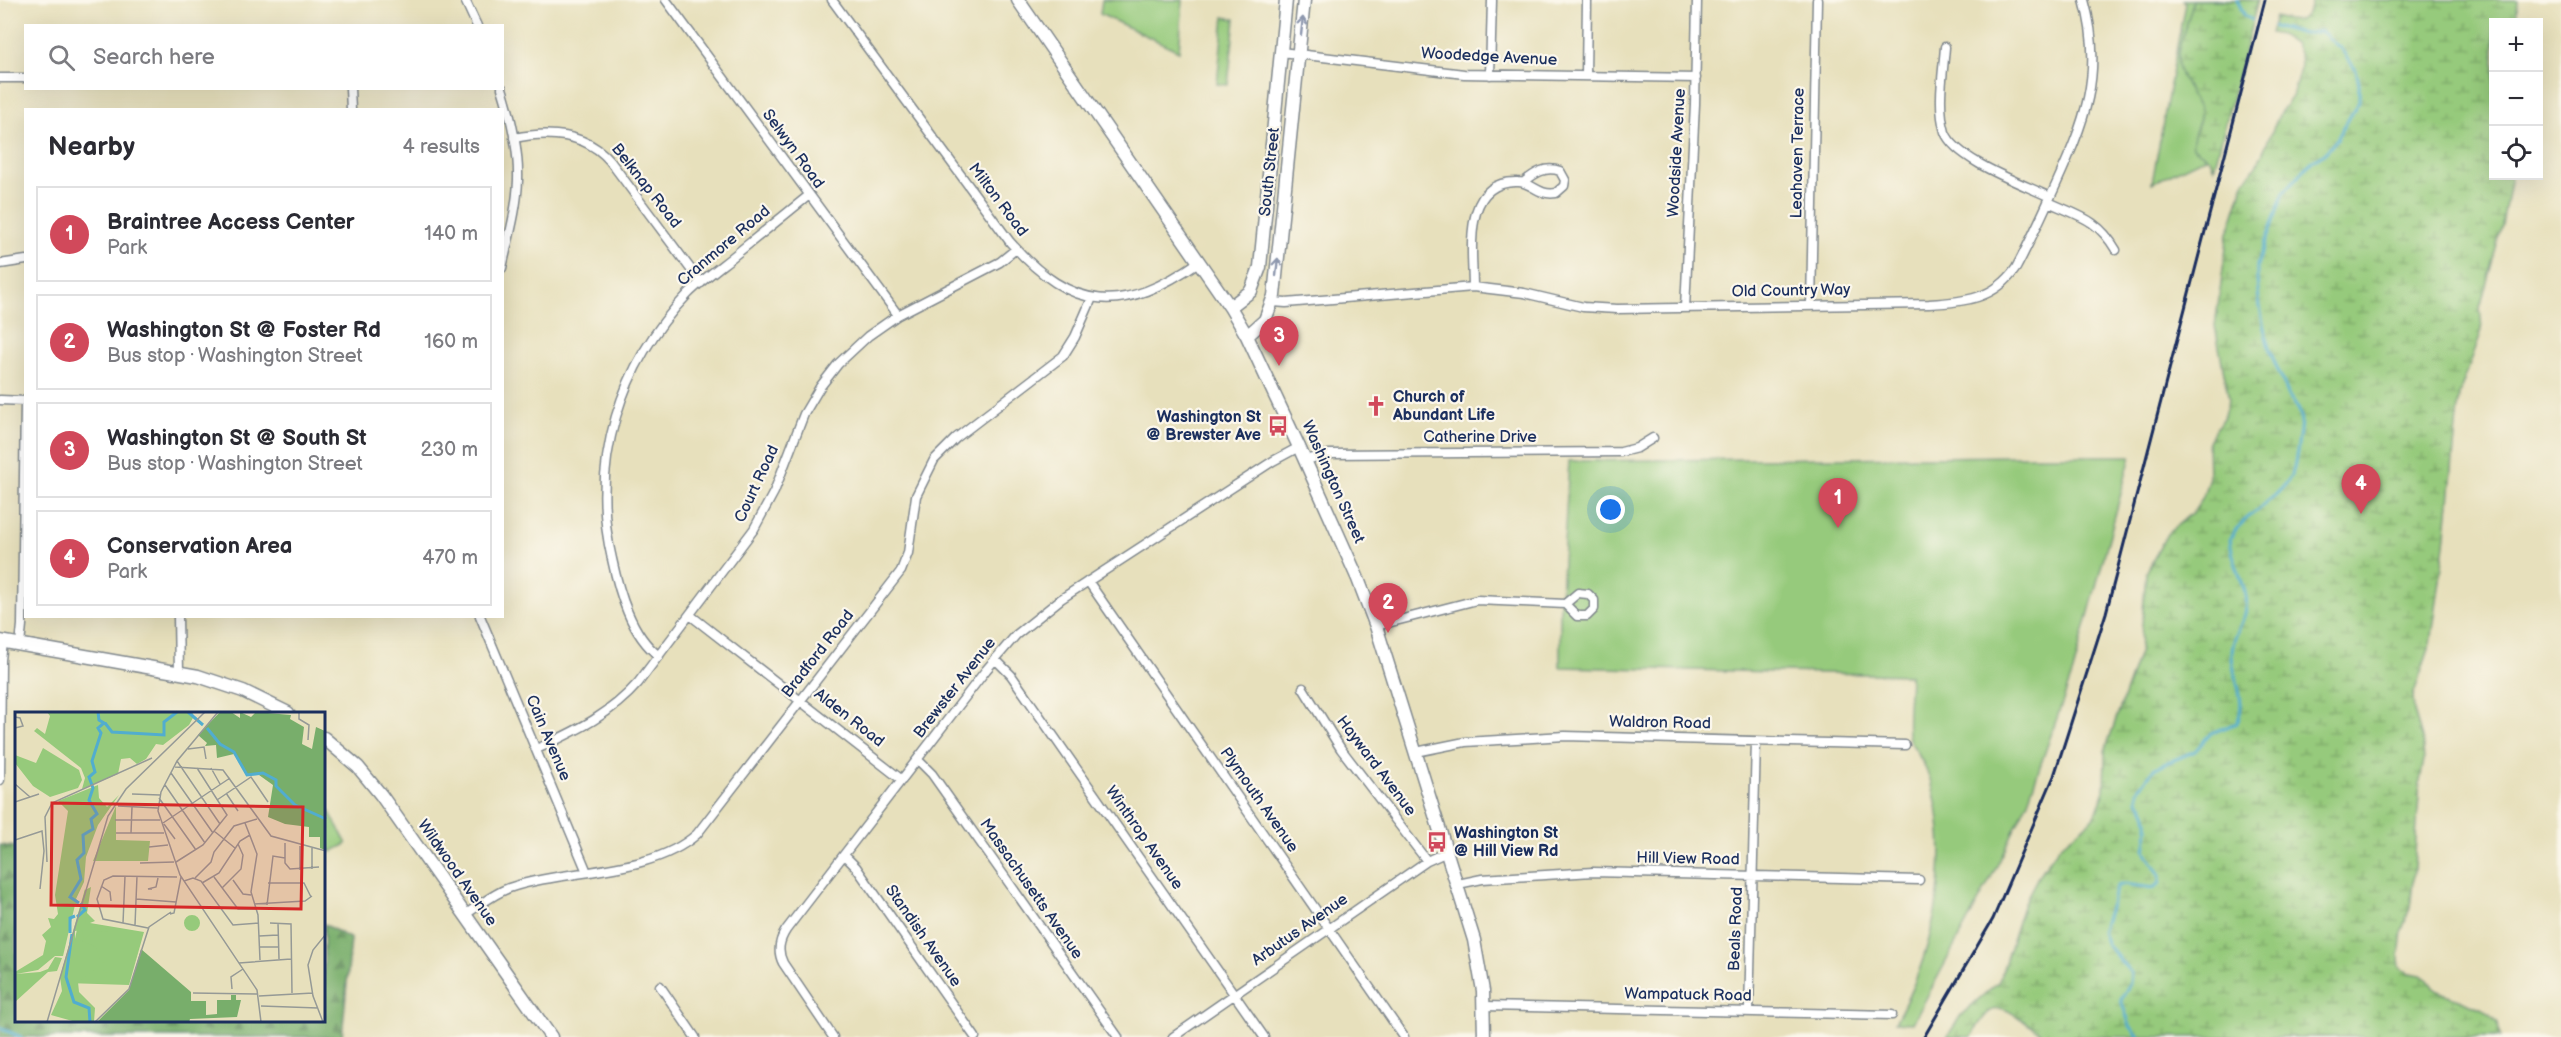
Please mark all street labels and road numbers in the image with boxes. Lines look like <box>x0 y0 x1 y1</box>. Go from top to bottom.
street label: Woodedge Avenue <box>1420 44 1558 70</box>
street label: Woodside Avenue <box>1664 87 1690 218</box>
street label: Leahaven Terrace <box>1787 87 1809 219</box>
street label: Selwyn Road <box>758 106 828 192</box>
street label: South Street <box>1256 127 1284 217</box>
street label: Belknap Road <box>607 140 685 232</box>
street label: Milton Road <box>964 160 1032 240</box>
street label: Cranmore Road <box>674 202 774 290</box>
street label: Old Country Way <box>1731 280 1851 302</box>
street label: Washington Street <box>1297 418 1369 546</box>
street label: Catherine Drive <box>1423 428 1537 447</box>
street label: Court Road <box>731 442 783 526</box>
street label: Bradford Road <box>778 607 858 701</box>
street label: Brewster Avenue <box>910 634 1000 742</box>
street label: Alden Road <box>810 685 888 751</box>
street label: Cain Avenue <box>521 692 575 784</box>
street label: Hayward Avenue <box>1332 712 1420 820</box>
street label: Waldron Road <box>1609 713 1711 733</box>
street label: Plymouth Avenue <box>1216 744 1303 857</box>
street label: Winthrop Avenue <box>1101 782 1187 894</box>
street label: Massachusetts Avenue <box>975 815 1087 963</box>
street label: Wildwood Avenue <box>413 816 501 930</box>
street label: Hill View Road <box>1636 849 1740 869</box>
street label: Standish Avenue <box>881 881 965 991</box>
street label: Beals Road <box>1725 887 1747 971</box>
street label: Arbutus Avenue <box>1248 890 1352 970</box>
street label: Wampatuck Road <box>1624 984 1752 1006</box>

